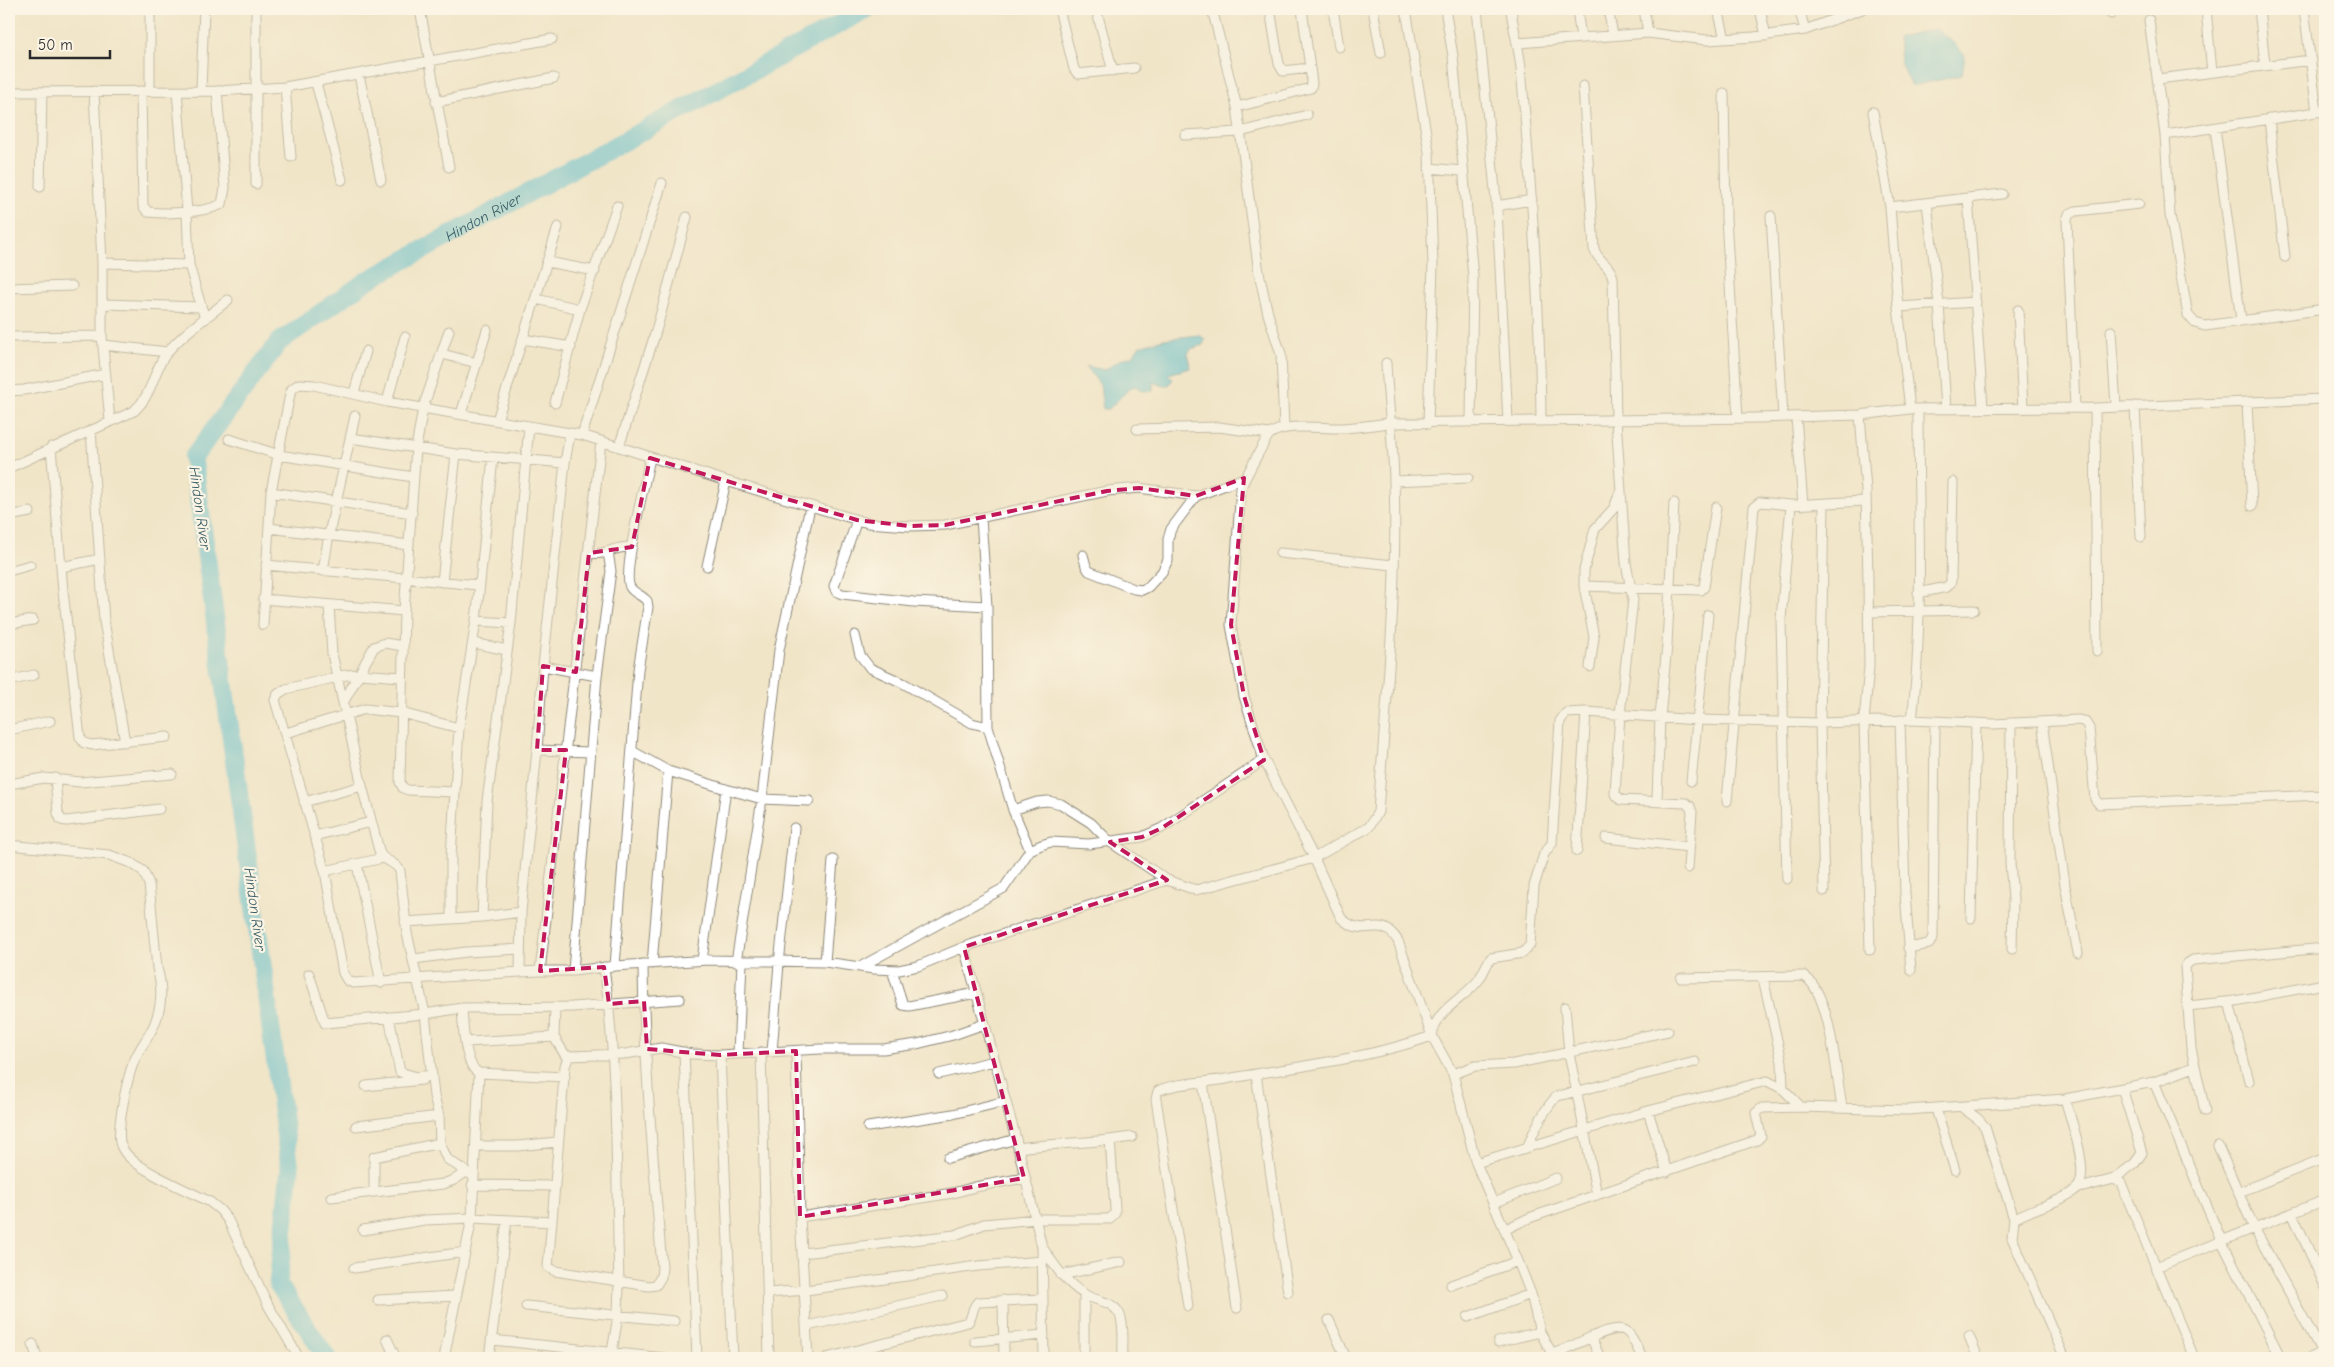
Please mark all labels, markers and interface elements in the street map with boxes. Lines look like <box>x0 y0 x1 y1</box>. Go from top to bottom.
scale bar <box>30 28 110 60</box>
text: 50 m <box>38 36 73 54</box>
water label: Hindon River <box>442 189 525 245</box>
water label: Hindon River <box>185 465 215 552</box>
water label: Hindon River <box>240 866 270 953</box>

